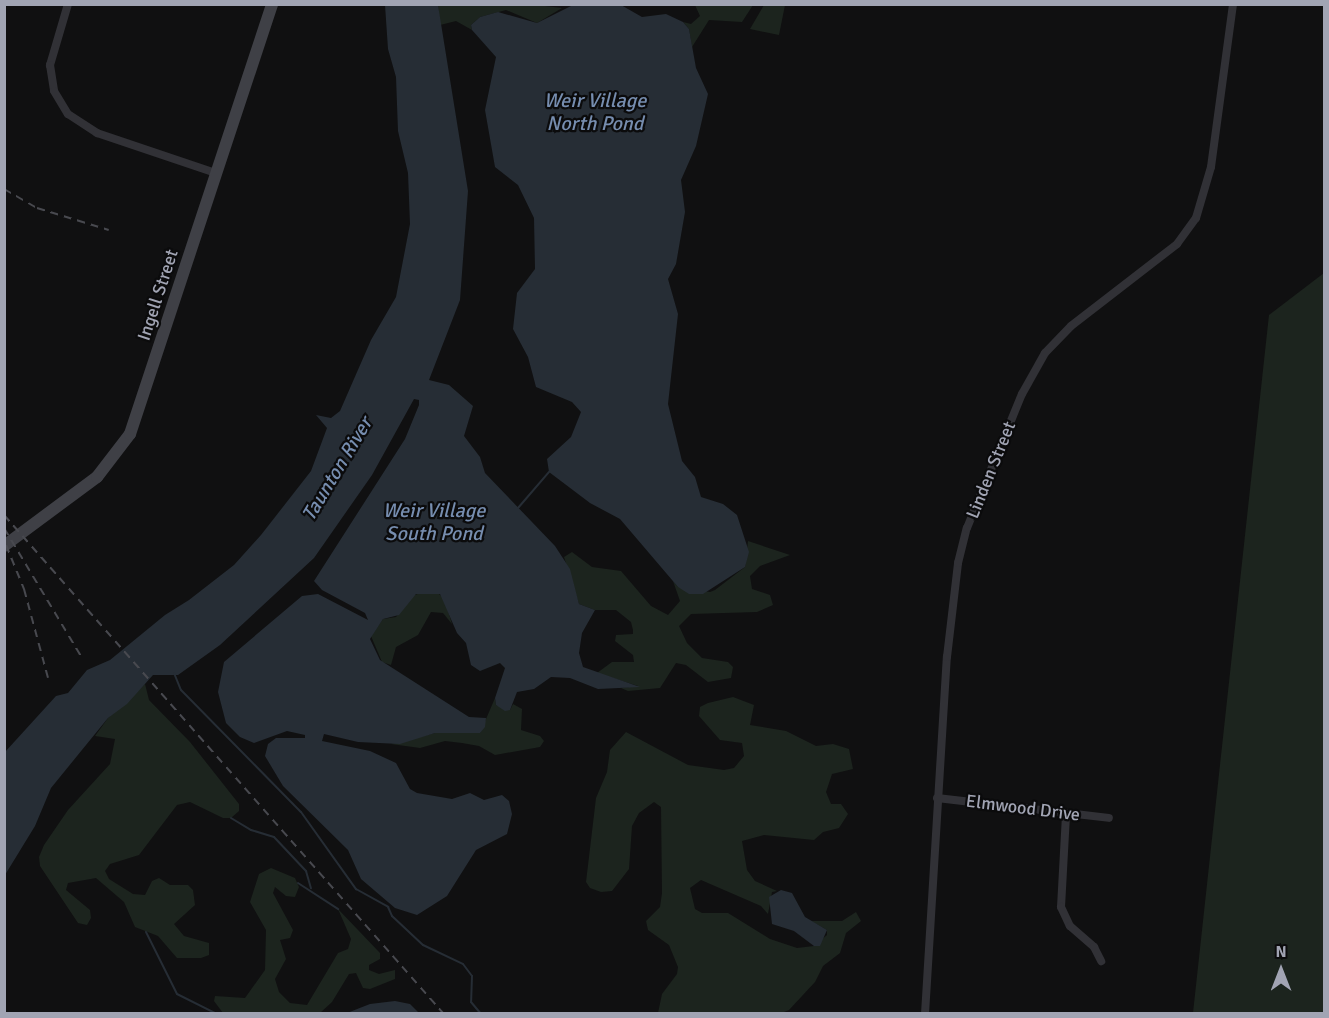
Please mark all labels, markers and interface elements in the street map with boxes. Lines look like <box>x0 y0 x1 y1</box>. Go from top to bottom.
water label: Weir Village North Pond <box>544 89 646 136</box>
street label: Ingell Street <box>133 247 183 343</box>
water label: Taunton River <box>297 413 377 525</box>
street label: Linden Street <box>962 418 1020 522</box>
water label: Weir Village South Pond <box>383 498 485 545</box>
street label: Elmwood Drive <box>965 790 1081 826</box>
north arrow <box>1251 940 1311 1000</box>
text: N <box>1275 942 1287 962</box>

